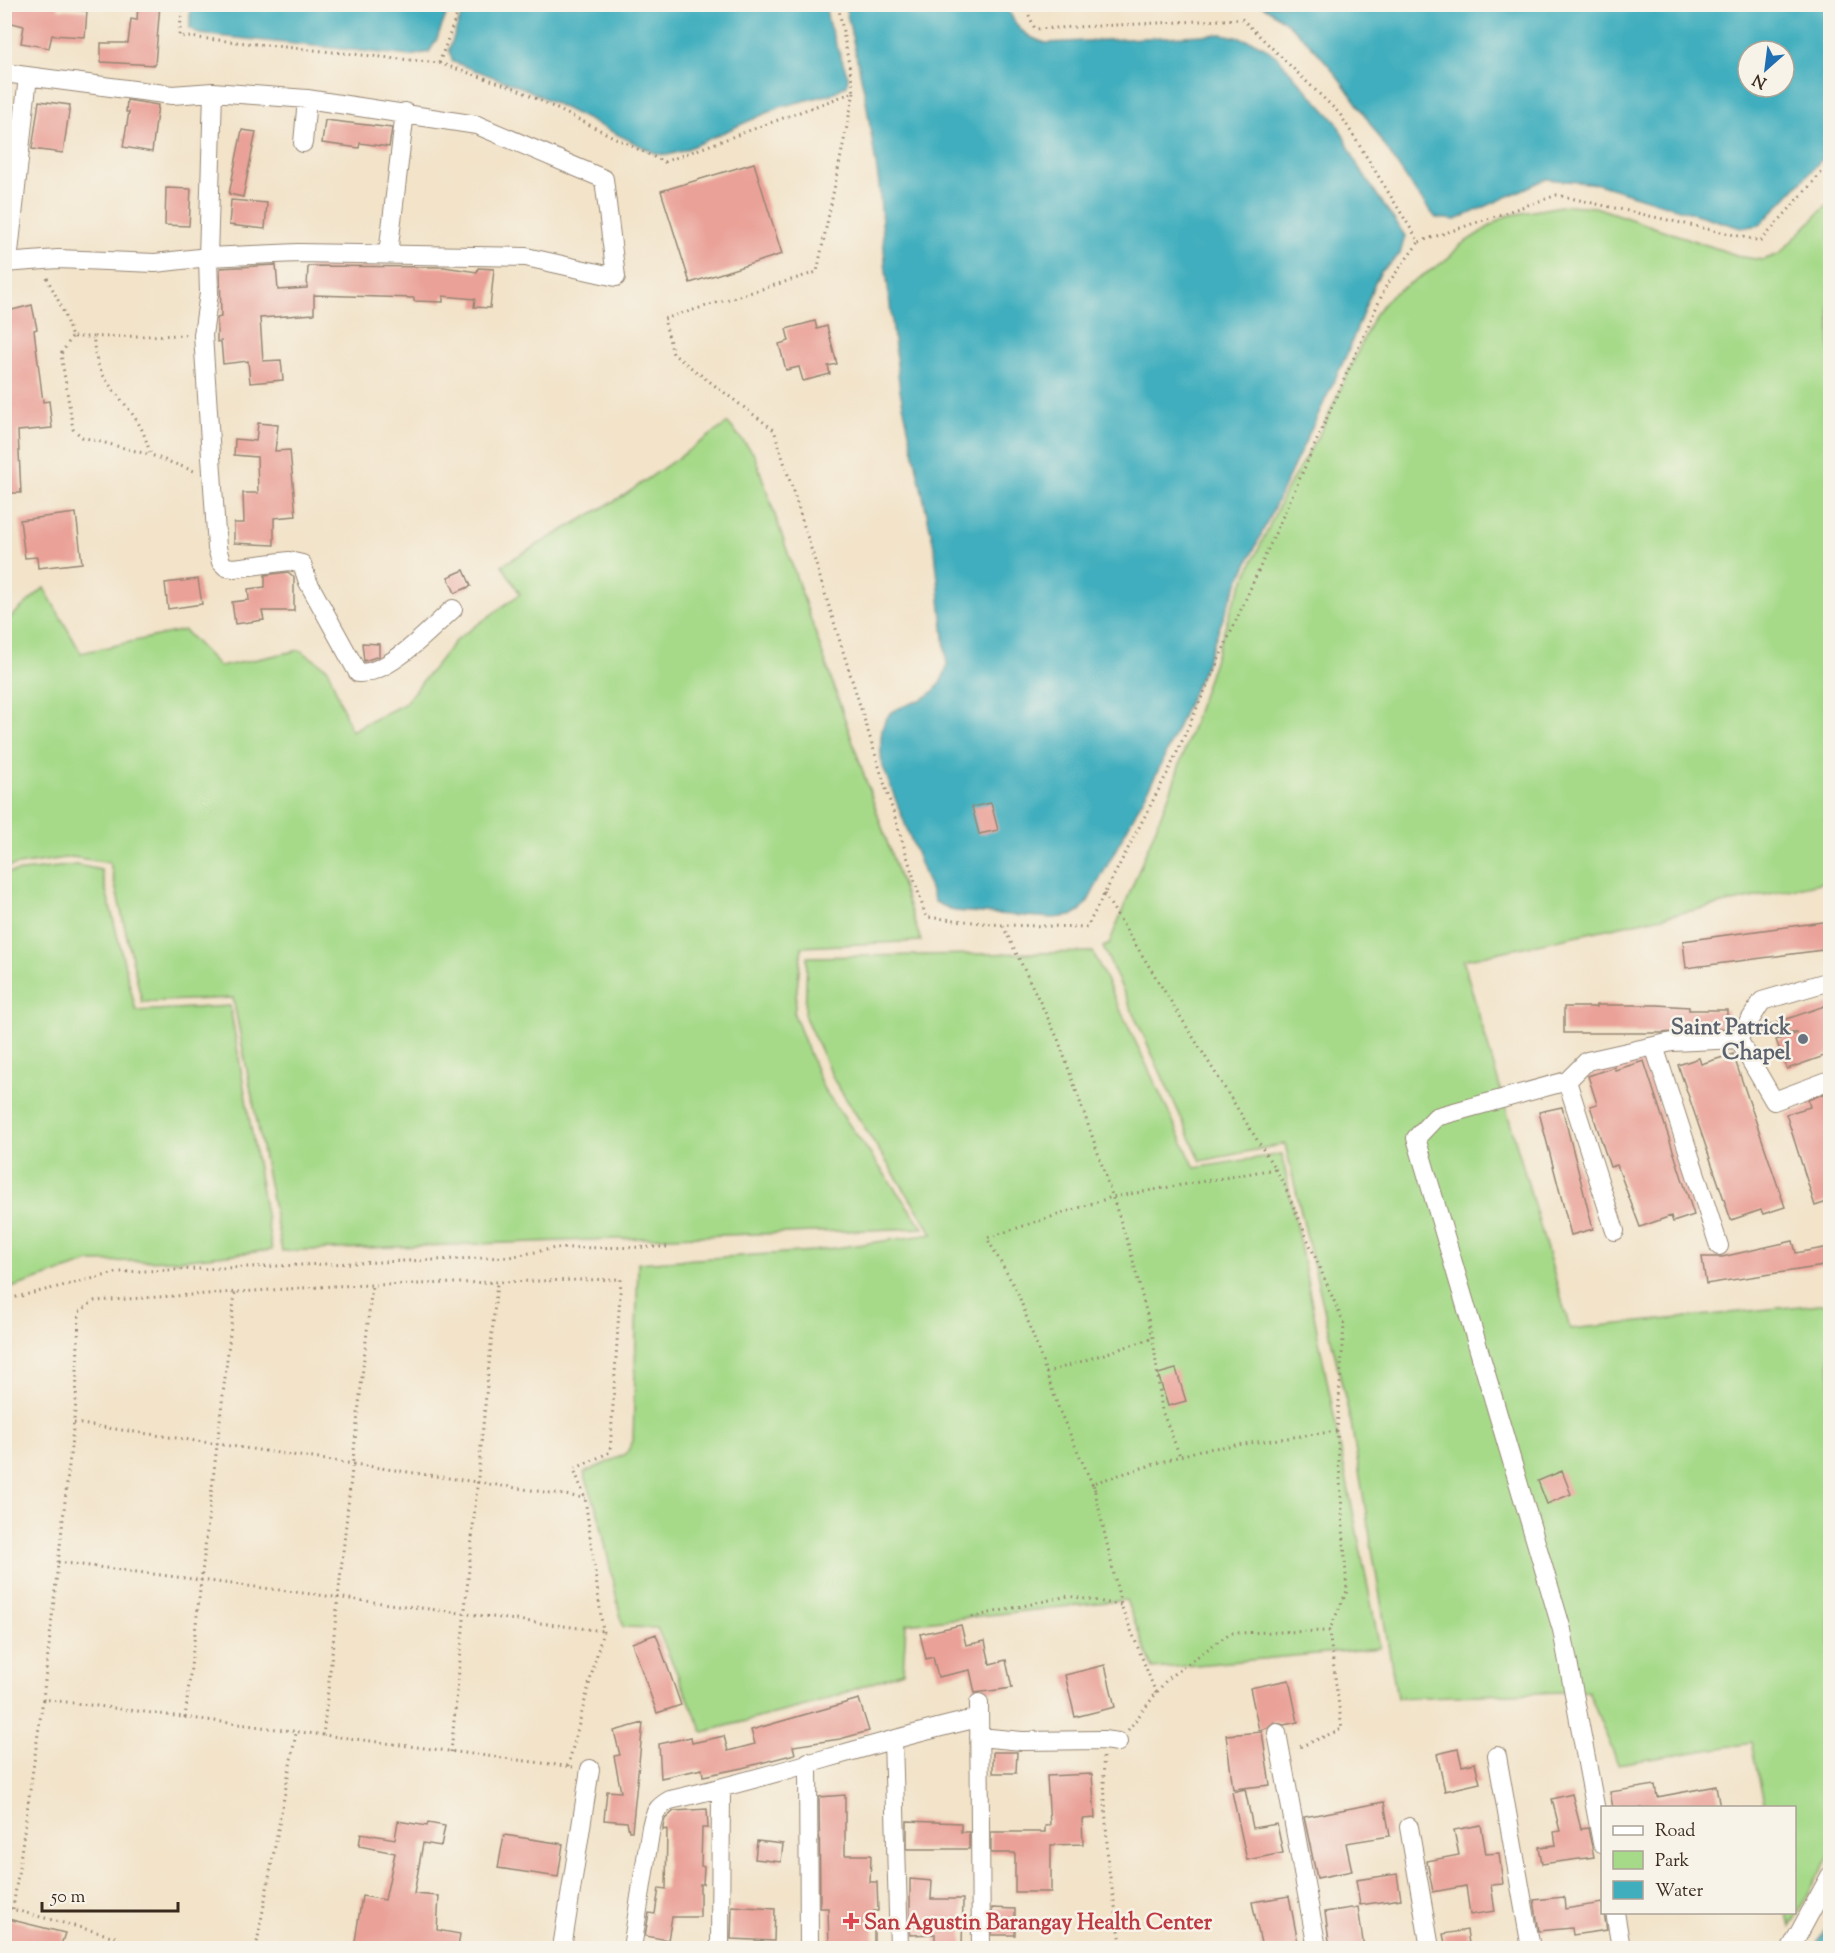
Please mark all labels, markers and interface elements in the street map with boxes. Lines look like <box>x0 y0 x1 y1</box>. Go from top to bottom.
north arrow <box>1736 39 1796 99</box>
text: N <box>1749 67 1771 93</box>
place label: Saint Patrick Chapel <box>1671 1013 1792 1070</box>
marker: Saint Patrick Chapel <box>1796 1032 1810 1046</box>
legend <box>1601 1806 1796 1914</box>
text: Road <box>1655 1819 1695 1845</box>
text: Park <box>1655 1849 1690 1875</box>
scale bar <box>42 1875 178 1913</box>
text: Water <box>1655 1879 1704 1905</box>
text: 50 m <box>50 1885 86 1911</box>
place label: San Agustin Barangay Health Center <box>864 1908 1213 1940</box>
marker: San Agustin Barangay Health Center <box>842 1912 860 1930</box>

